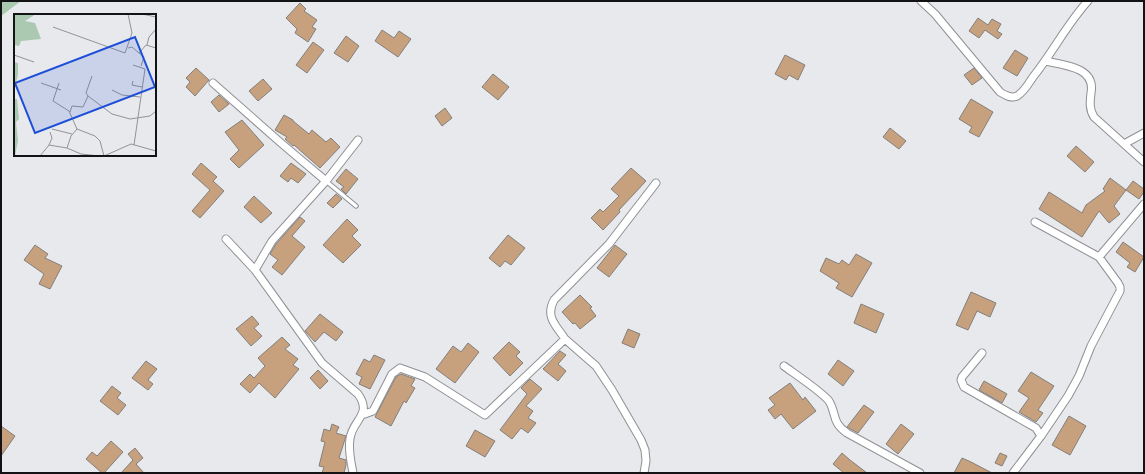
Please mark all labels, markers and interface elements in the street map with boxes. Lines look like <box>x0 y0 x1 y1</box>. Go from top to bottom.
inset map <box>14 14 156 156</box>

